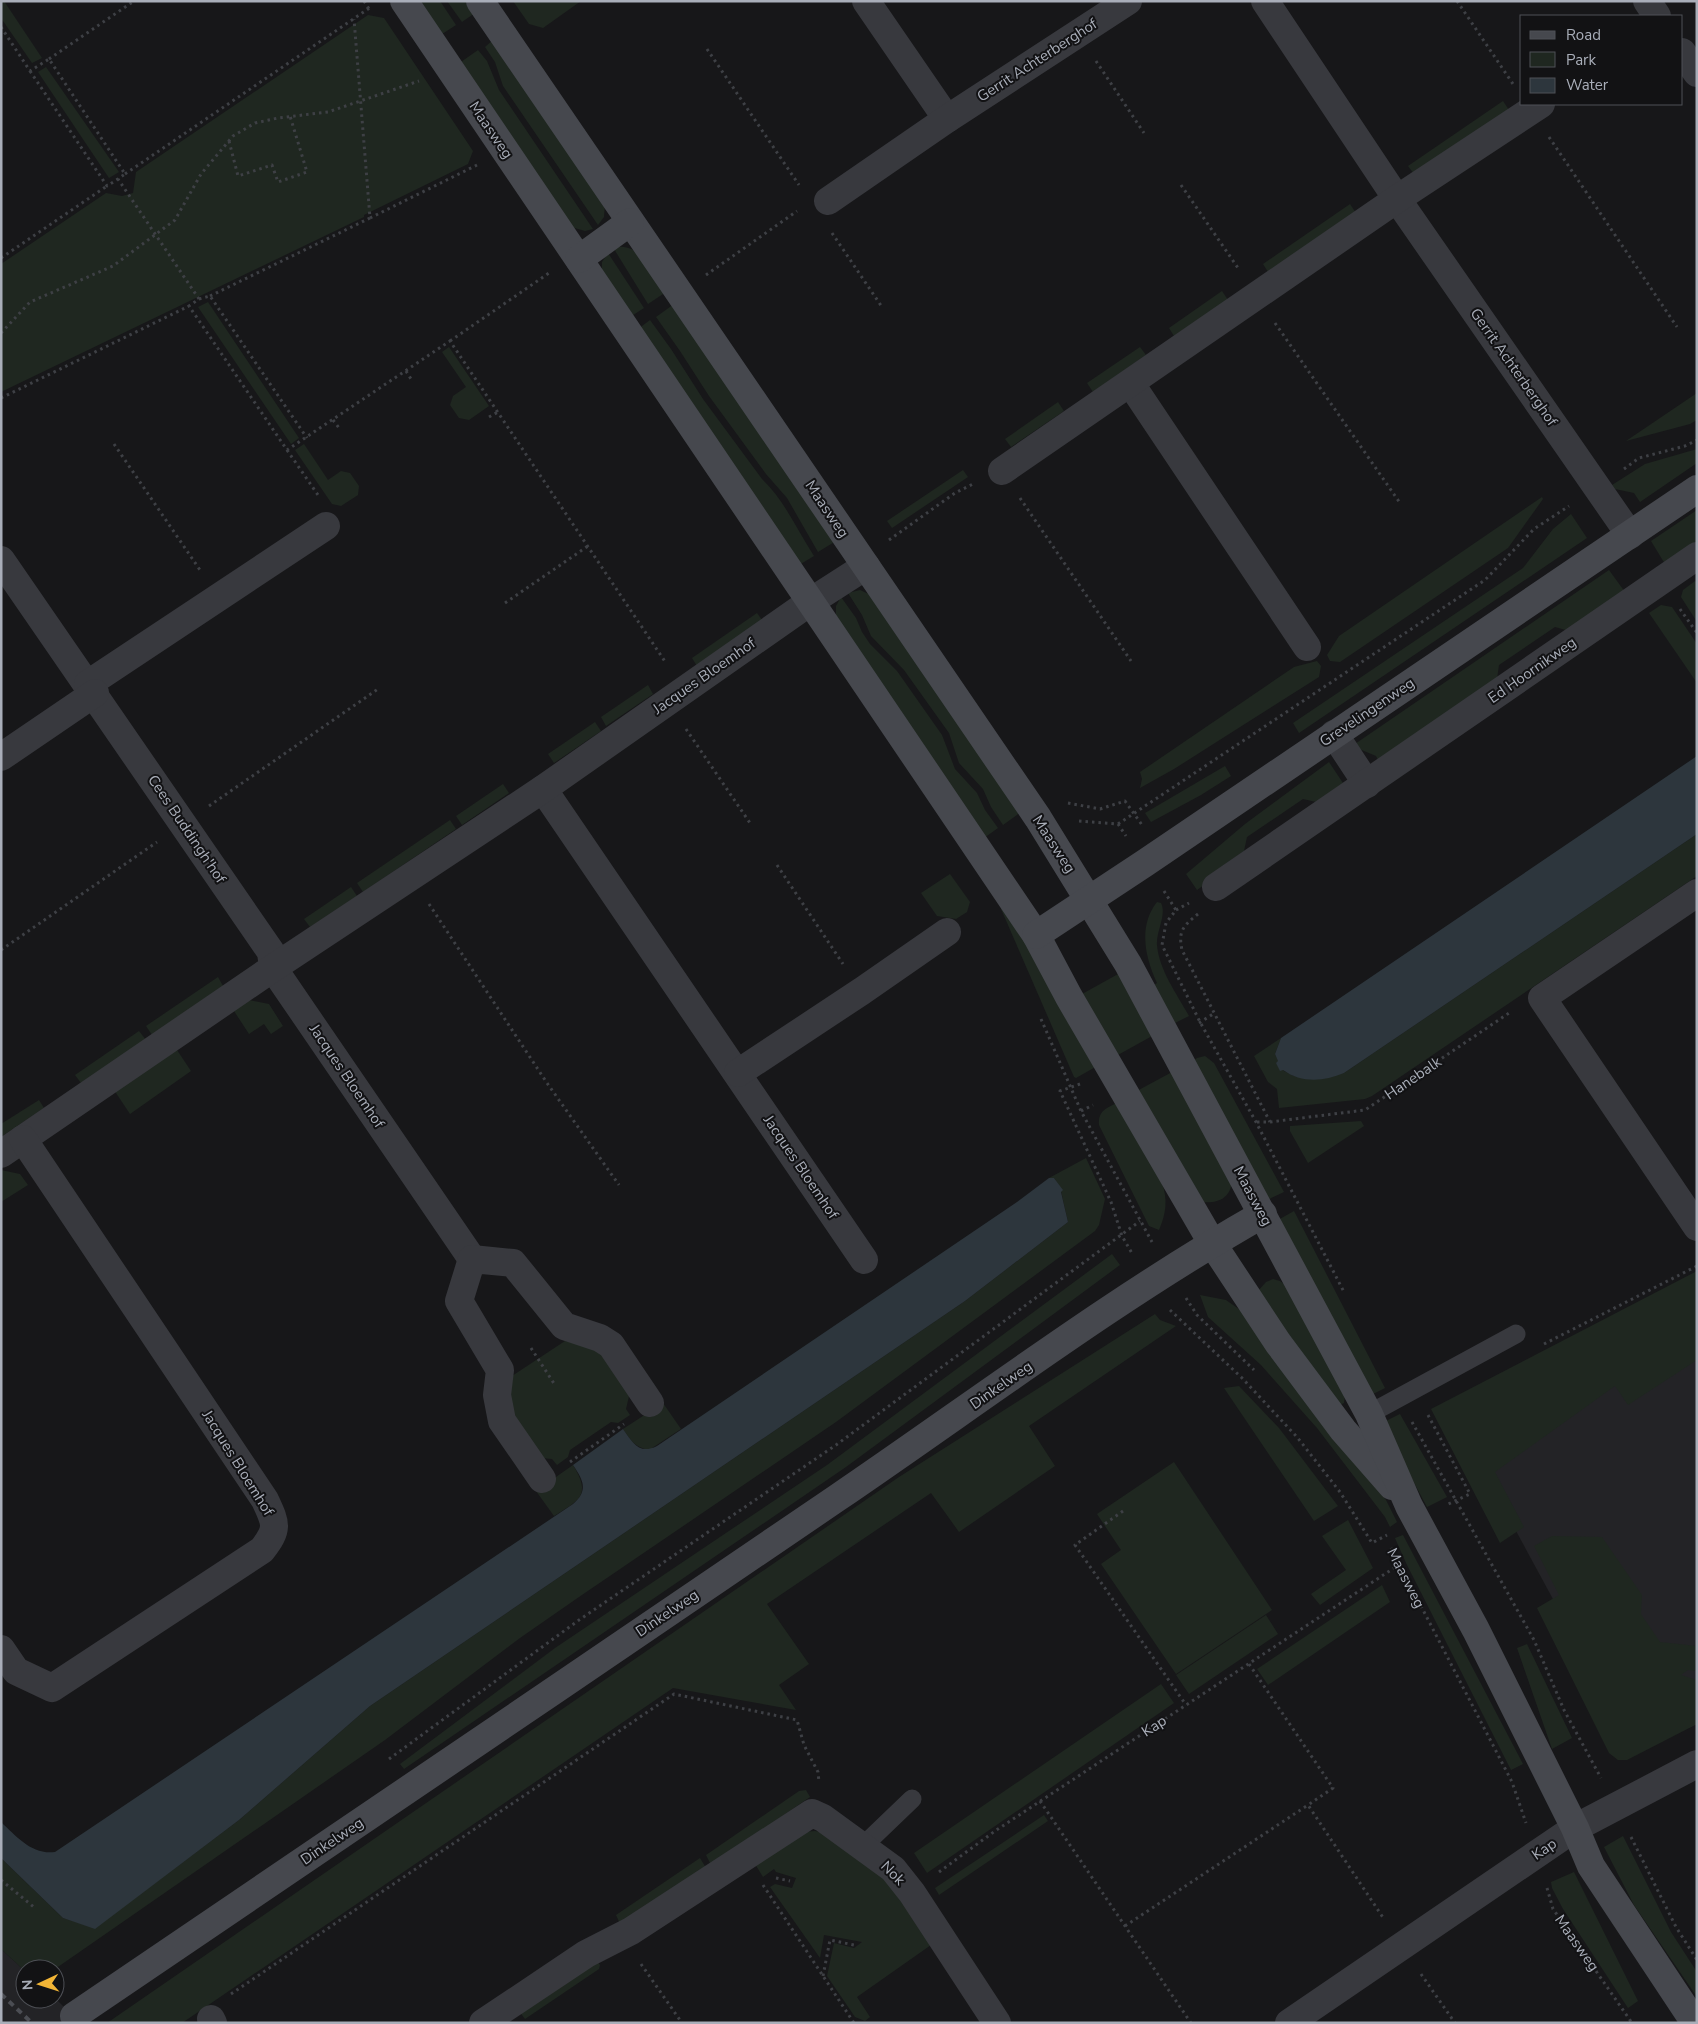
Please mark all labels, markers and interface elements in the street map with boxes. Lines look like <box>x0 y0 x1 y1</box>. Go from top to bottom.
street label: Gerrit Achterberghof <box>973 13 1102 106</box>
legend <box>1520 15 1683 105</box>
text: Road <box>1566 25 1601 45</box>
text: Park <box>1566 50 1596 70</box>
text: Water <box>1566 75 1609 95</box>
street label: Maasweg <box>465 97 517 163</box>
street label: Gerrit Achterberghof <box>1466 304 1563 431</box>
street label: Maasweg <box>801 476 853 542</box>
street label: Jacques Bloemhof <box>648 632 760 720</box>
street label: Ed Hoornikweg <box>1484 632 1580 708</box>
street label: Grevelingenweg <box>1316 673 1418 751</box>
street label: Cees Buddingh'hof <box>143 771 231 888</box>
street label: Maasweg <box>1028 811 1080 877</box>
street label: Jacques Bloemhof <box>304 1019 390 1133</box>
street label: Hanebalk <box>1381 1051 1446 1104</box>
street label: Jacques Bloemhof <box>758 1110 844 1224</box>
street label: Maasweg <box>1229 1163 1277 1229</box>
street label: Dinkelweg <box>966 1356 1036 1414</box>
street label: Jacques Bloemhof <box>197 1405 279 1521</box>
street label: Maasweg <box>1382 1544 1430 1612</box>
street label: Dinkelweg <box>632 1585 702 1641</box>
street label: Kap <box>1138 1710 1171 1741</box>
street label: Dinkelweg <box>297 1813 367 1869</box>
street label: Kap <box>1528 1833 1561 1865</box>
street label: Nok <box>876 1856 910 1890</box>
street label: Maasweg <box>1550 1911 1604 1975</box>
north arrow <box>15 1959 65 2009</box>
text: N <box>18 1979 37 1991</box>

